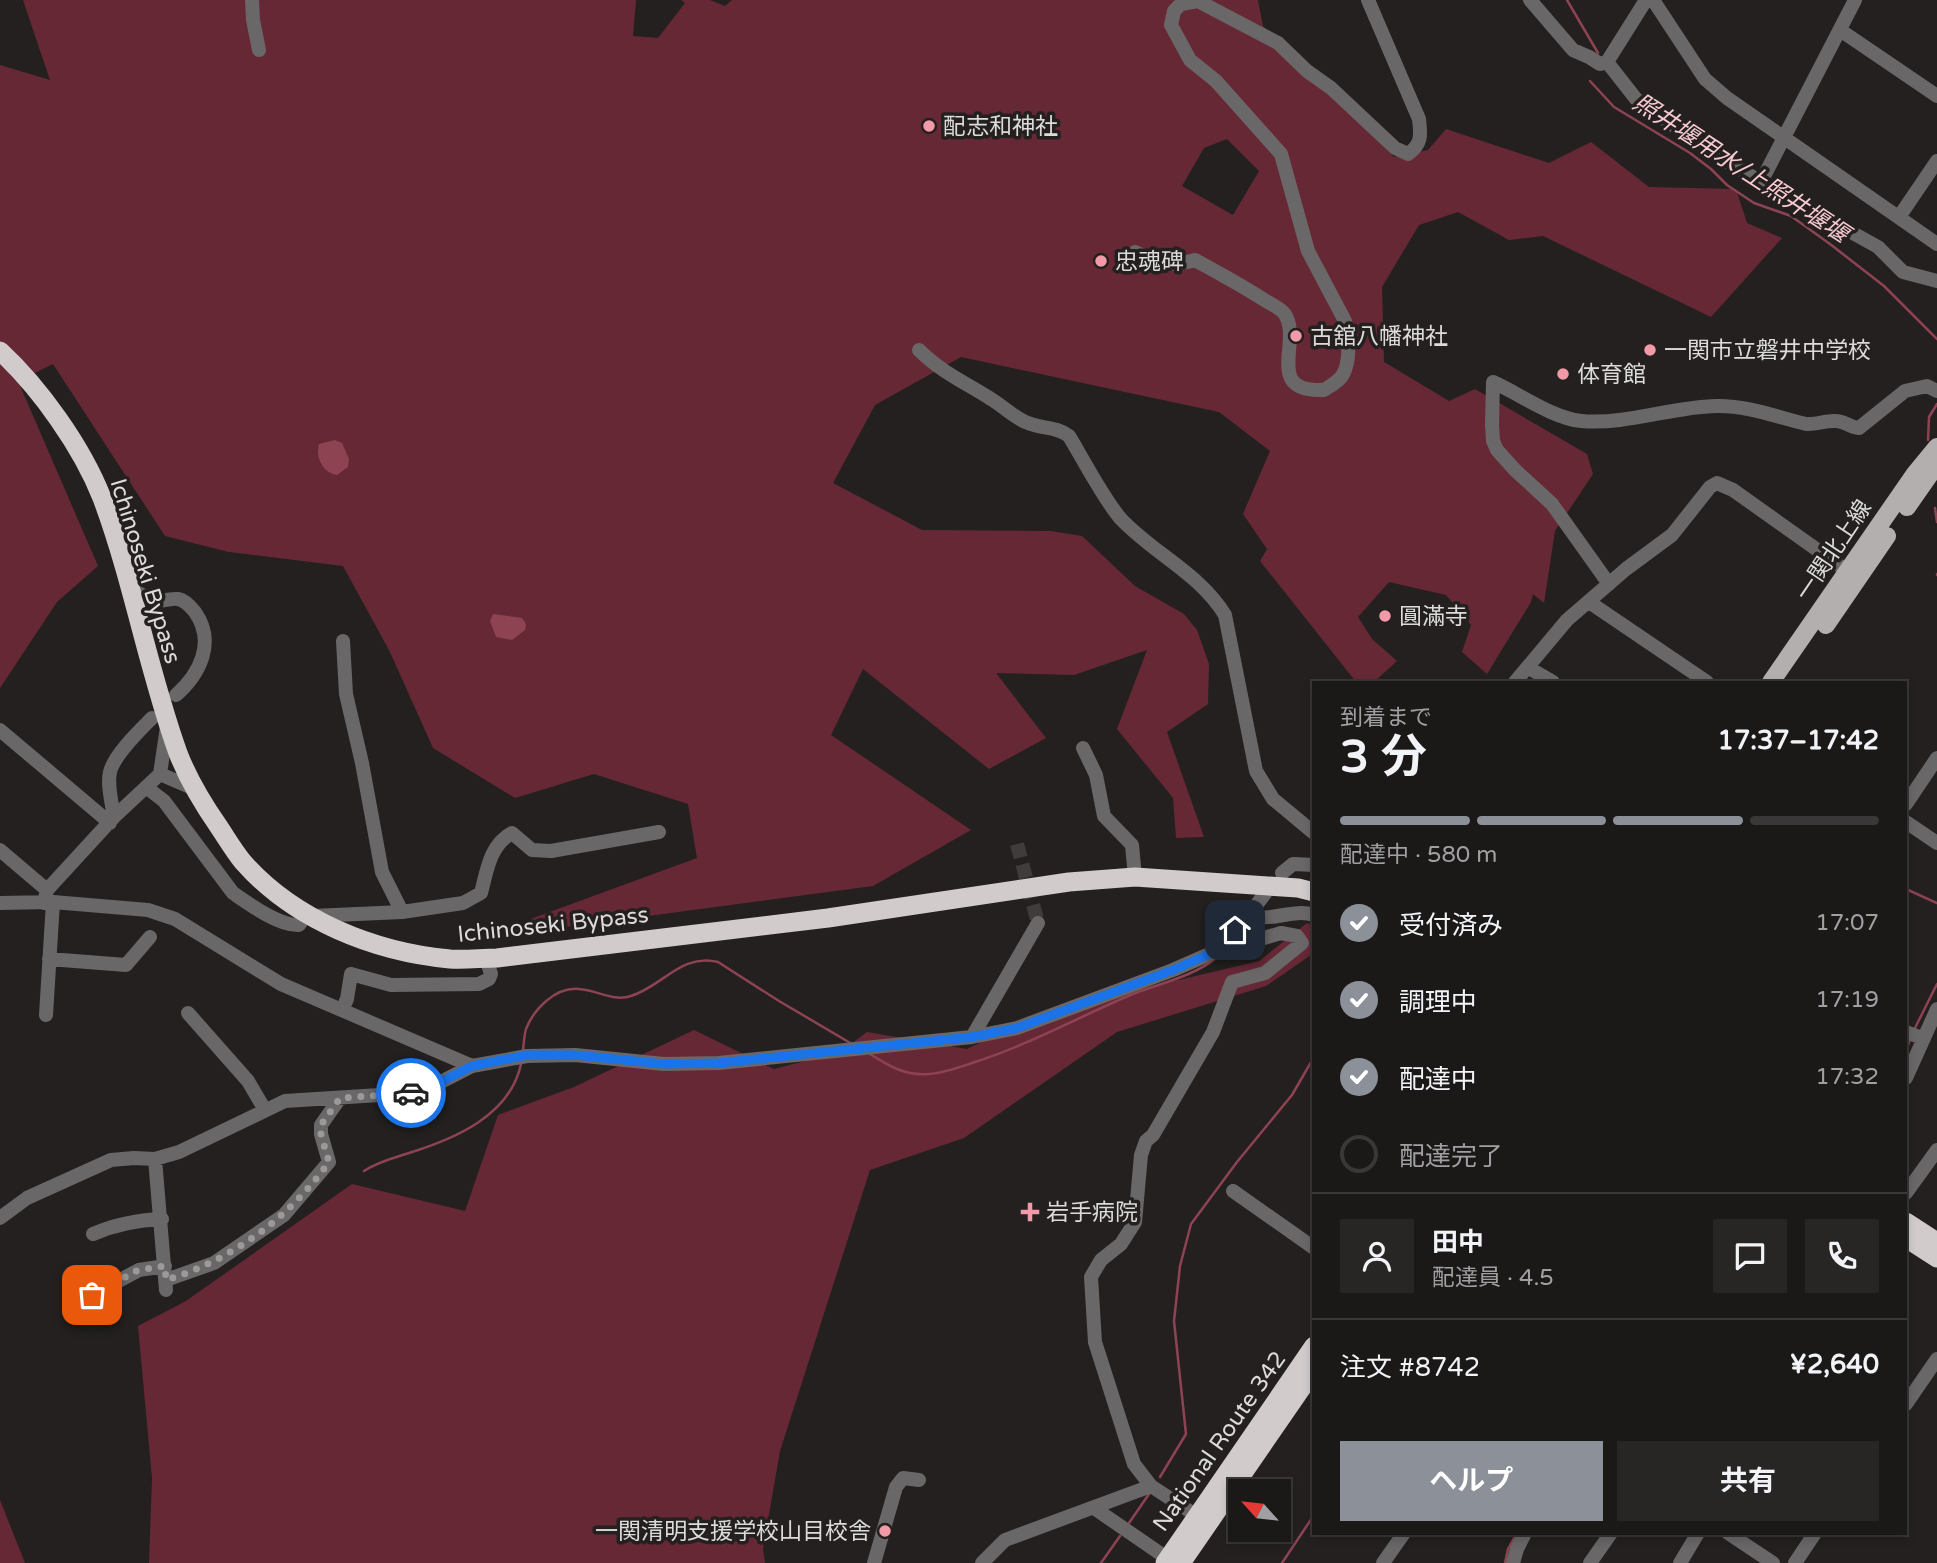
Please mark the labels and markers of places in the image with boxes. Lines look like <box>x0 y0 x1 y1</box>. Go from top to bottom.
place label: 配志和神社 <box>943 113 1058 141</box>
marker: 配志和神社 <box>921 118 937 134</box>
place label: 忠魂碑 <box>1115 248 1184 276</box>
marker: 忠魂碑 <box>1093 253 1109 269</box>
place label: 古舘八幡神社 <box>1310 323 1448 351</box>
marker: 古舘八幡神社 <box>1288 328 1304 344</box>
place label: 一関市立磐井中学校 <box>1664 337 1871 365</box>
marker: 一関市立磐井中学校 <box>1642 342 1658 358</box>
place label: 体育館 <box>1577 361 1646 389</box>
marker: 体育館 <box>1555 366 1571 382</box>
place label: 圓滿寺 <box>1399 603 1468 631</box>
marker: 圓滿寺 <box>1377 608 1393 624</box>
pin <box>1205 900 1265 960</box>
place label: 岩手病院 <box>1046 1199 1138 1227</box>
marker: 岩手病院 <box>1020 1202 1040 1222</box>
pin <box>62 1265 122 1325</box>
place label: 一関清明支援学校山目校舎 <box>595 1518 871 1546</box>
marker: 一関清明支援学校山目校舎 <box>877 1523 893 1539</box>

